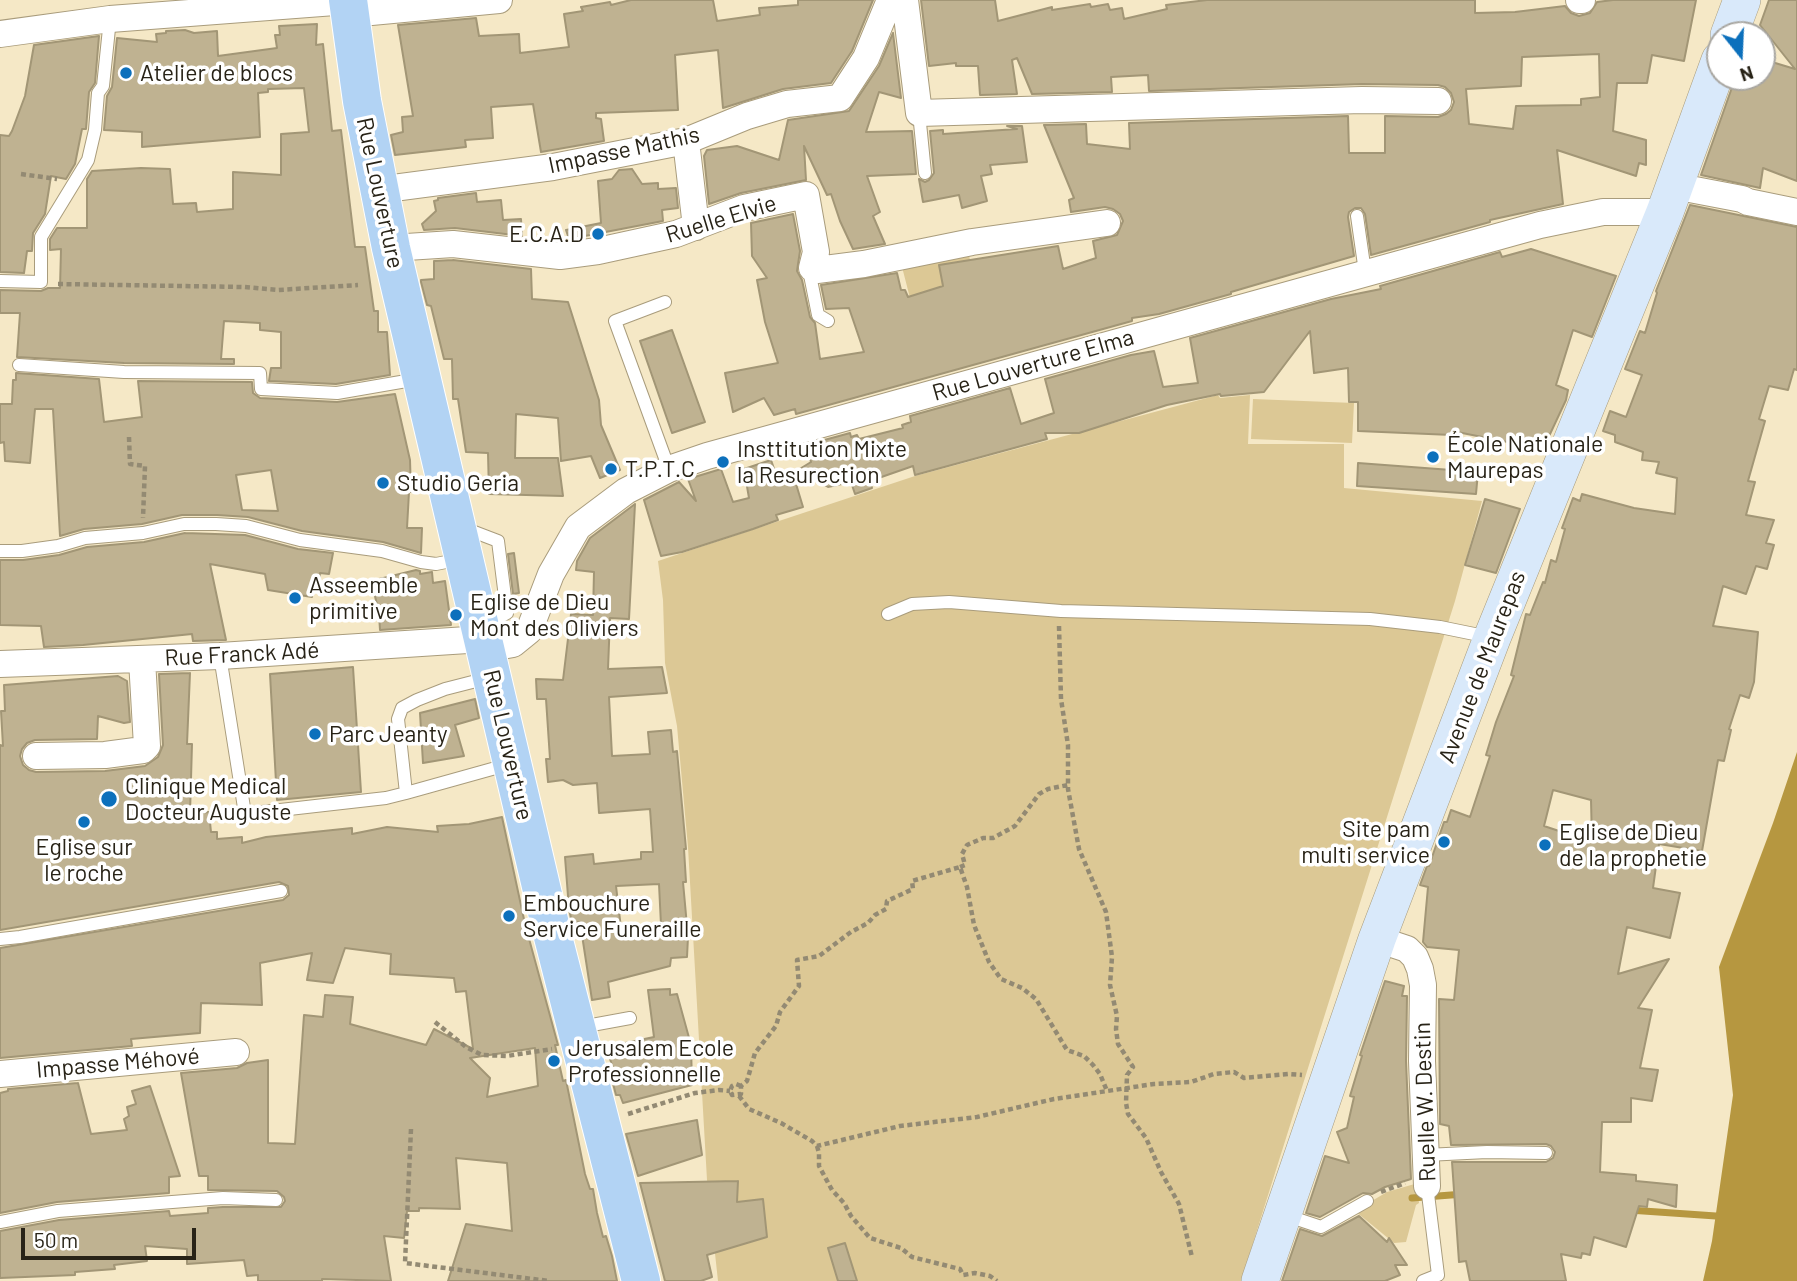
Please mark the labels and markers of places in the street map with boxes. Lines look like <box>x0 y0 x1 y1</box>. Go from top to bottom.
place label: Atelier de blocs <box>140 59 293 87</box>
marker: Atelier de blocs <box>118 65 134 81</box>
place label: E.C.A.D <box>509 220 584 248</box>
marker: E.C.A.D <box>590 226 606 242</box>
place label: École Nationale Maurepas <box>1447 430 1603 484</box>
place label: Insttitution Mixte la Resurection <box>737 435 907 489</box>
marker: École Nationale Maurepas <box>1425 449 1441 465</box>
marker: Insttitution Mixte la Resurection <box>715 454 731 470</box>
place label: T.P.T.C <box>625 455 695 483</box>
marker: T.P.T.C <box>603 461 619 477</box>
place label: Studio Geria <box>397 469 519 497</box>
marker: Studio Geria <box>375 475 391 491</box>
place label: Asseemble primitive <box>309 571 418 625</box>
place label: Eglise de Dieu Mont des Oliviers <box>470 588 638 642</box>
marker: Asseemble primitive <box>287 590 303 606</box>
marker: Eglise de Dieu Mont des Oliviers <box>448 607 464 623</box>
place label: Parc Jeanty <box>329 720 448 748</box>
marker: Parc Jeanty <box>307 726 323 742</box>
place label: Clinique Medical Docteur Auguste <box>125 772 292 826</box>
marker: Clinique Medical Docteur Auguste <box>99 789 119 809</box>
marker: Eglise sur le roche <box>76 814 92 830</box>
place label: Site pam multi service <box>1301 815 1430 869</box>
place label: Eglise de Dieu de la prophetie <box>1559 818 1707 872</box>
place label: Eglise sur le roche <box>35 833 133 887</box>
marker: Site pam multi service <box>1436 834 1452 850</box>
marker: Eglise de Dieu de la prophetie <box>1537 837 1553 853</box>
place label: Embouchure Service Funeraille <box>523 889 702 943</box>
marker: Embouchure Service Funeraille <box>501 908 517 924</box>
place label: Jerusalem Ecole Professionnelle <box>568 1034 734 1088</box>
marker: Jerusalem Ecole Professionnelle <box>546 1053 562 1069</box>

